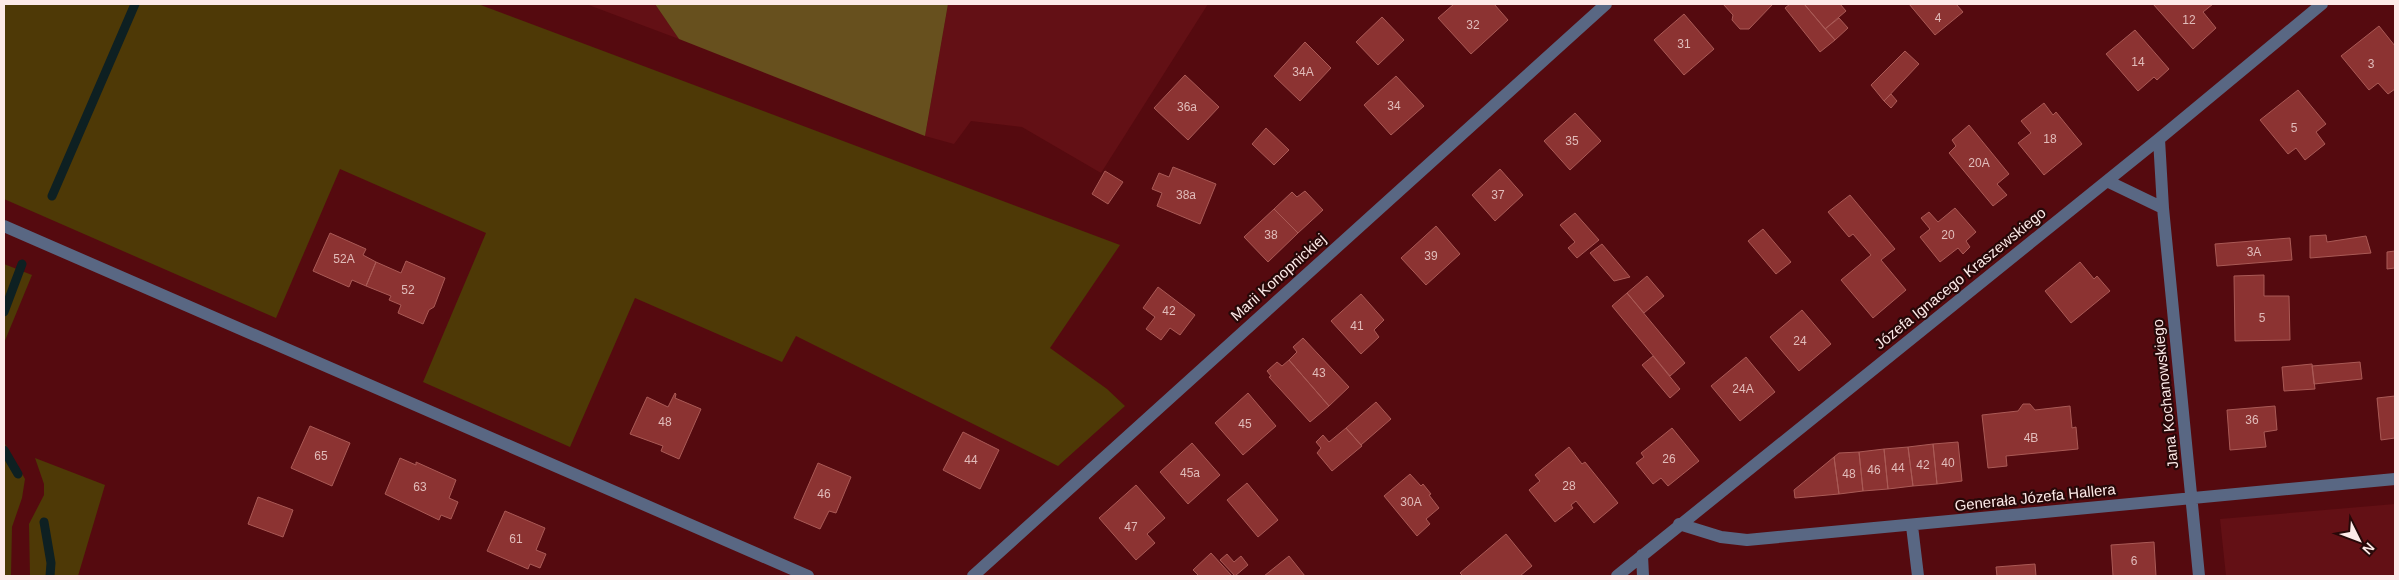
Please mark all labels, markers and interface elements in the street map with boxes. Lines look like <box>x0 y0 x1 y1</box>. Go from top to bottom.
house number: 4 <box>1935 11 1942 25</box>
house number: 12 <box>2182 13 2196 27</box>
house number: 32 <box>1466 18 1480 32</box>
house number: 31 <box>1677 37 1691 51</box>
house number: 14 <box>2131 55 2145 69</box>
house number: 3 <box>2368 57 2375 71</box>
house number: 34A <box>1292 65 1314 79</box>
house number: 34 <box>1387 99 1401 113</box>
house number: 36a <box>1177 100 1197 114</box>
house number: 5 <box>2291 121 2298 135</box>
house number: 18 <box>2043 132 2057 146</box>
house number: 35 <box>1565 134 1579 148</box>
house number: 20A <box>1968 156 1990 170</box>
house number: 38a <box>1176 188 1196 202</box>
house number: 37 <box>1491 188 1505 202</box>
street label: Józefa Ignacego Kraszewskiego <box>1871 204 2049 352</box>
house number: 38 <box>1264 228 1278 242</box>
house number: 20 <box>1941 228 1955 242</box>
street label: Marii Konopnickiej <box>1227 230 1329 324</box>
house number: 3A <box>2247 245 2261 259</box>
house number: 39 <box>1424 249 1438 263</box>
house number: 52A <box>333 252 355 266</box>
house number: 52 <box>401 283 415 297</box>
house number: 42 <box>1162 304 1176 318</box>
house number: 5 <box>2259 311 2266 325</box>
street label: Jana Kochanowskiego <box>2149 318 2181 470</box>
house number: 41 <box>1350 319 1364 333</box>
house number: 24 <box>1793 334 1807 348</box>
house number: 43 <box>1312 366 1326 380</box>
house number: 24A <box>1732 382 1754 396</box>
house number: 36 <box>2245 413 2259 427</box>
house number: 48 <box>658 415 672 429</box>
house number: 45 <box>1238 417 1252 431</box>
house number: 4B <box>2024 431 2038 445</box>
house number: 65 <box>314 449 328 463</box>
house number: 26 <box>1662 452 1676 466</box>
house number: 44 <box>964 453 978 467</box>
house number: 40 <box>1941 456 1955 470</box>
house number: 42 <box>1916 458 1930 472</box>
house number: 44 <box>1891 461 1905 475</box>
house number: 46 <box>1867 463 1881 477</box>
house number: 45a <box>1180 466 1200 480</box>
house number: 48 <box>1842 467 1856 481</box>
house number: 28 <box>1562 479 1576 493</box>
house number: 63 <box>413 480 427 494</box>
street label: Generała Józefa Hallera <box>1954 480 2117 514</box>
house number: 46 <box>817 487 831 501</box>
house number: 30A <box>1400 495 1422 509</box>
north arrow <box>2334 515 2384 565</box>
house number: 47 <box>1124 520 1138 534</box>
house number: 61 <box>509 532 523 546</box>
text: N <box>2359 540 2378 558</box>
house number: 6 <box>2131 554 2138 568</box>

